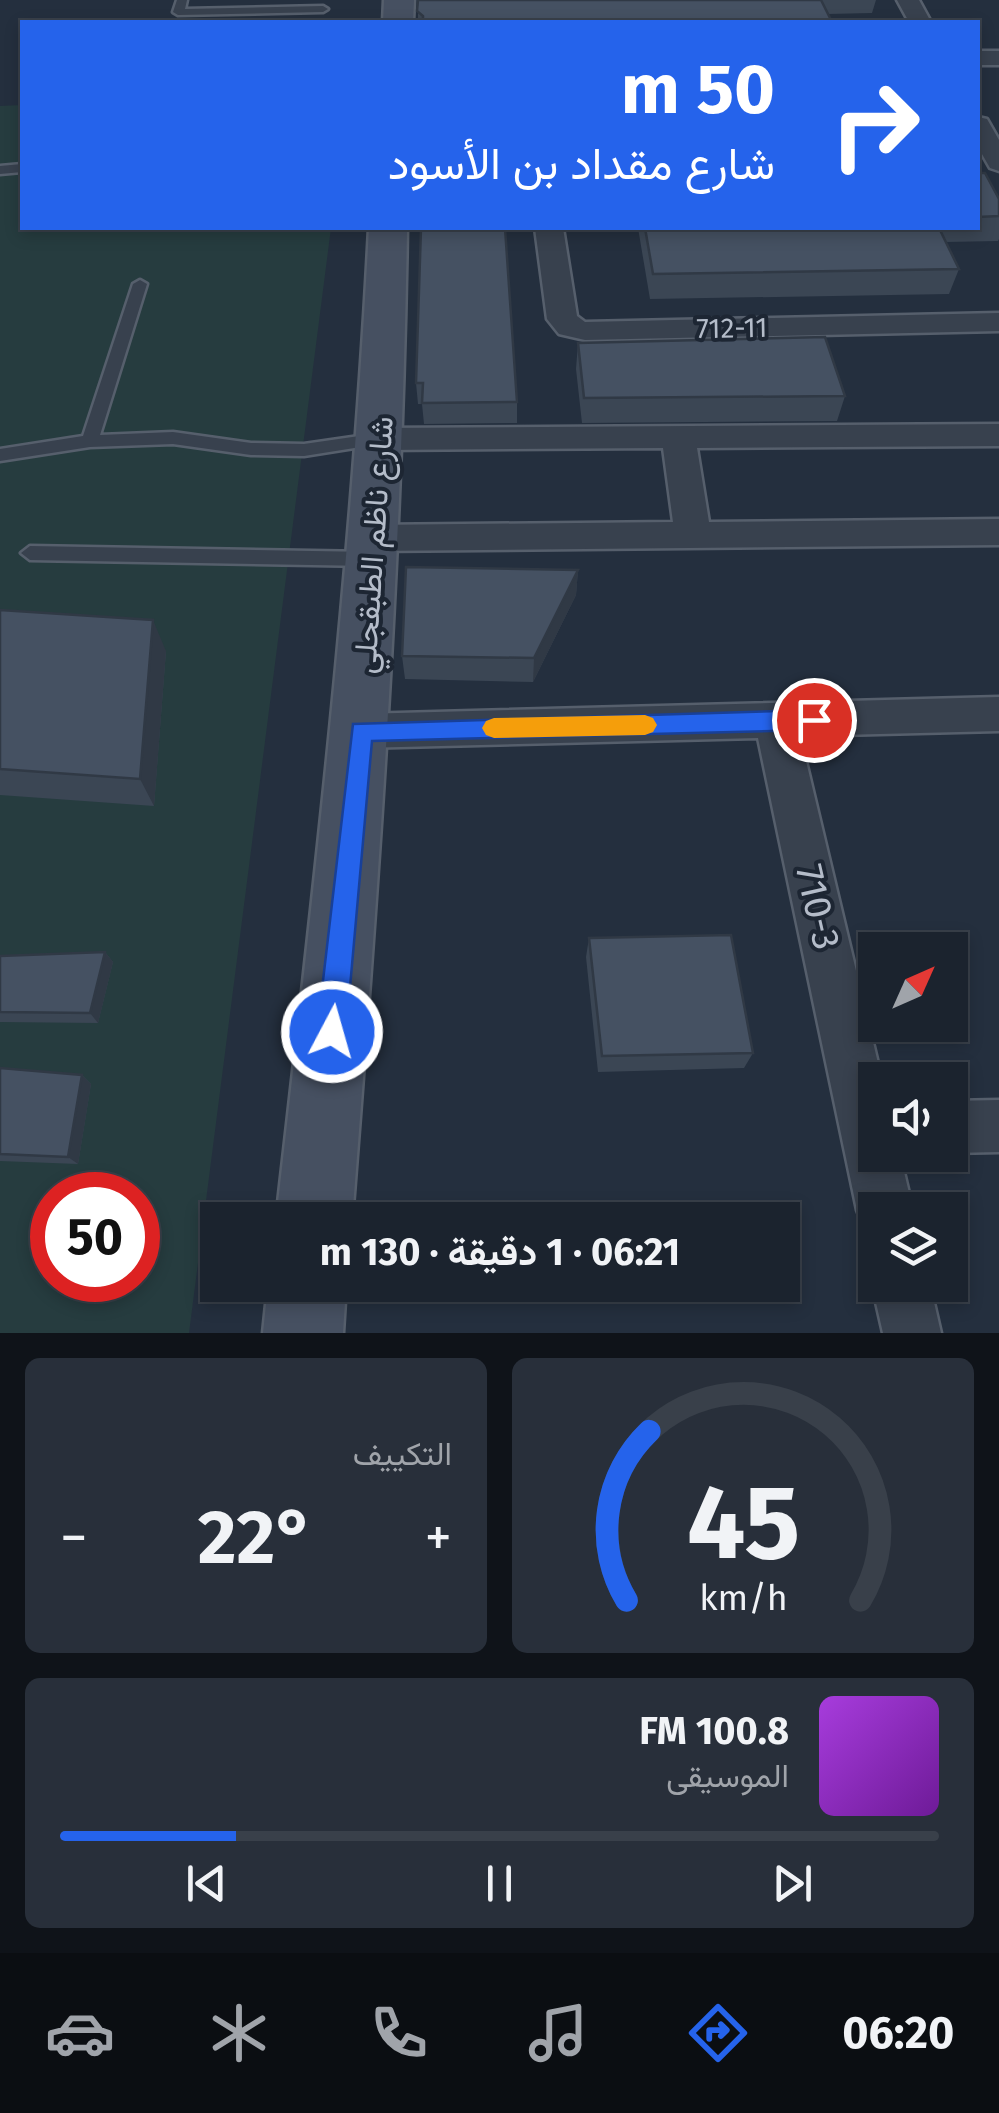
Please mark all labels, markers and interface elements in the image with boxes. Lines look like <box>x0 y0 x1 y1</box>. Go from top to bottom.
text: 50 m <box>621 48 775 132</box>
icon: right <box>810 60 940 190</box>
text: شارع مقداد بن الأسود <box>388 137 775 191</box>
street label: 712-11 <box>696 311 768 345</box>
street label: شارع ناظم الطبقجلي <box>345 415 408 675</box>
pin <box>772 678 857 763</box>
icon: arrive <box>787 693 842 748</box>
street label: 710-3 <box>786 860 850 954</box>
north arrow <box>858 932 968 1042</box>
map controls <box>858 932 968 1302</box>
position arrow <box>280 980 384 1084</box>
button: sound <box>858 1062 968 1172</box>
speed limit sign: 50 <box>30 1172 160 1302</box>
button: layers <box>858 1192 968 1302</box>
text: 06:21 · 1 دقيقة · 130 m <box>320 1229 680 1275</box>
text: التكييف <box>353 1435 452 1473</box>
text: 45 <box>686 1461 800 1586</box>
text: 22° <box>198 1493 314 1583</box>
text: − <box>60 1505 88 1571</box>
text: + <box>425 1505 452 1571</box>
text: km/h <box>699 1577 787 1619</box>
text: 100.8 FM <box>639 1708 789 1754</box>
text: الموسيقى <box>666 1757 789 1795</box>
icon: previous <box>179 1856 234 1911</box>
icon: pause <box>472 1856 527 1911</box>
icon: next <box>765 1856 820 1911</box>
icon: car <box>45 1998 115 2068</box>
icon: climate <box>204 1998 274 2068</box>
icon: phone <box>364 1998 434 2068</box>
icon: music <box>523 1998 593 2068</box>
icon: directions <box>683 1998 753 2068</box>
text: 06:20 <box>842 2006 954 2060</box>

